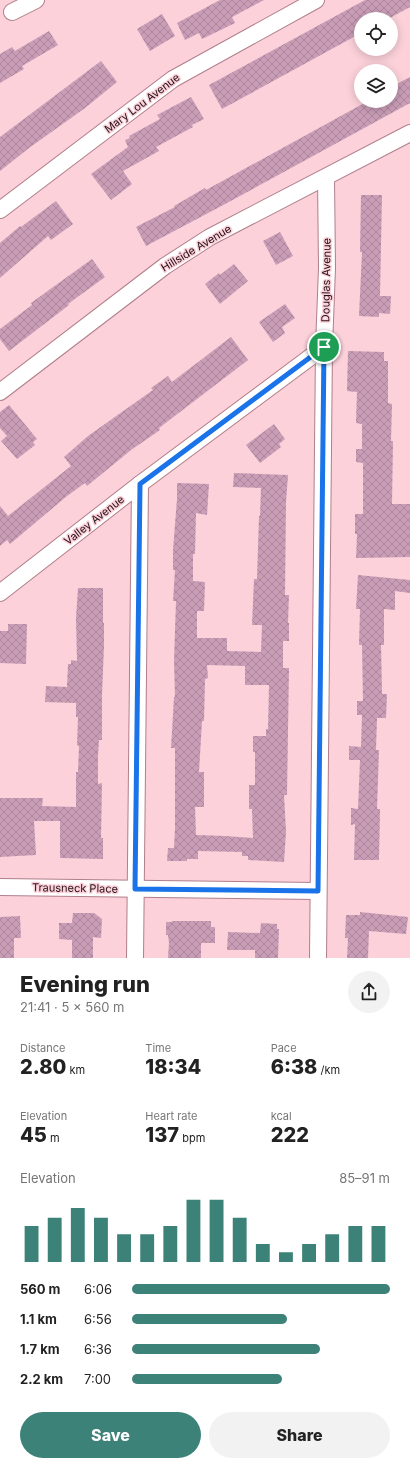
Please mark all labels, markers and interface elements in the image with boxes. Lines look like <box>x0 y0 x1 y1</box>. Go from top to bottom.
map controls <box>354 12 398 108</box>
button: locate <box>354 12 398 56</box>
button: layers <box>354 64 398 108</box>
street label: Mary Lou Avenue <box>102 70 182 136</box>
street label: Hillside Avenue <box>158 222 234 274</box>
street label: Douglas Avenue <box>318 238 334 322</box>
pin <box>307 330 341 364</box>
icon: arrive <box>313 336 335 358</box>
street label: Valley Avenue <box>61 492 127 548</box>
street label: Trausneck Place <box>32 880 118 896</box>
text: Evening run <box>20 971 150 997</box>
button: share <box>348 971 390 1013</box>
text: 21:41 · 5 × 560 m <box>20 999 124 1015</box>
text: Distance <box>20 1041 65 1055</box>
text: Time <box>145 1041 171 1055</box>
text: Pace <box>271 1041 297 1055</box>
text: 2.80 <box>20 1055 66 1079</box>
text: 18:34 <box>145 1055 201 1079</box>
text: 6:38 <box>271 1055 317 1079</box>
text: km <box>66 1063 85 1077</box>
text: /km <box>317 1063 340 1077</box>
text: Elevation <box>20 1109 67 1123</box>
text: Heart rate <box>145 1109 197 1123</box>
text: kcal <box>271 1109 292 1123</box>
text: 45 <box>20 1123 47 1147</box>
text: 137 <box>145 1123 179 1147</box>
text: 222 <box>271 1123 309 1147</box>
text: m <box>47 1131 60 1145</box>
text: bpm <box>179 1131 205 1145</box>
text: Elevation <box>20 1170 76 1186</box>
text: 85–91 m <box>339 1170 390 1186</box>
text: 560 m <box>20 1281 60 1297</box>
text: 6:06 <box>84 1281 112 1297</box>
text: 1.1 km <box>20 1311 57 1327</box>
text: 6:56 <box>84 1311 112 1327</box>
text: 1.7 km <box>20 1341 60 1357</box>
text: 6:36 <box>84 1341 112 1357</box>
text: 2.2 km <box>20 1371 63 1387</box>
text: 7:00 <box>84 1371 111 1387</box>
button: Save <box>20 1412 201 1458</box>
button: Share <box>209 1412 390 1458</box>

